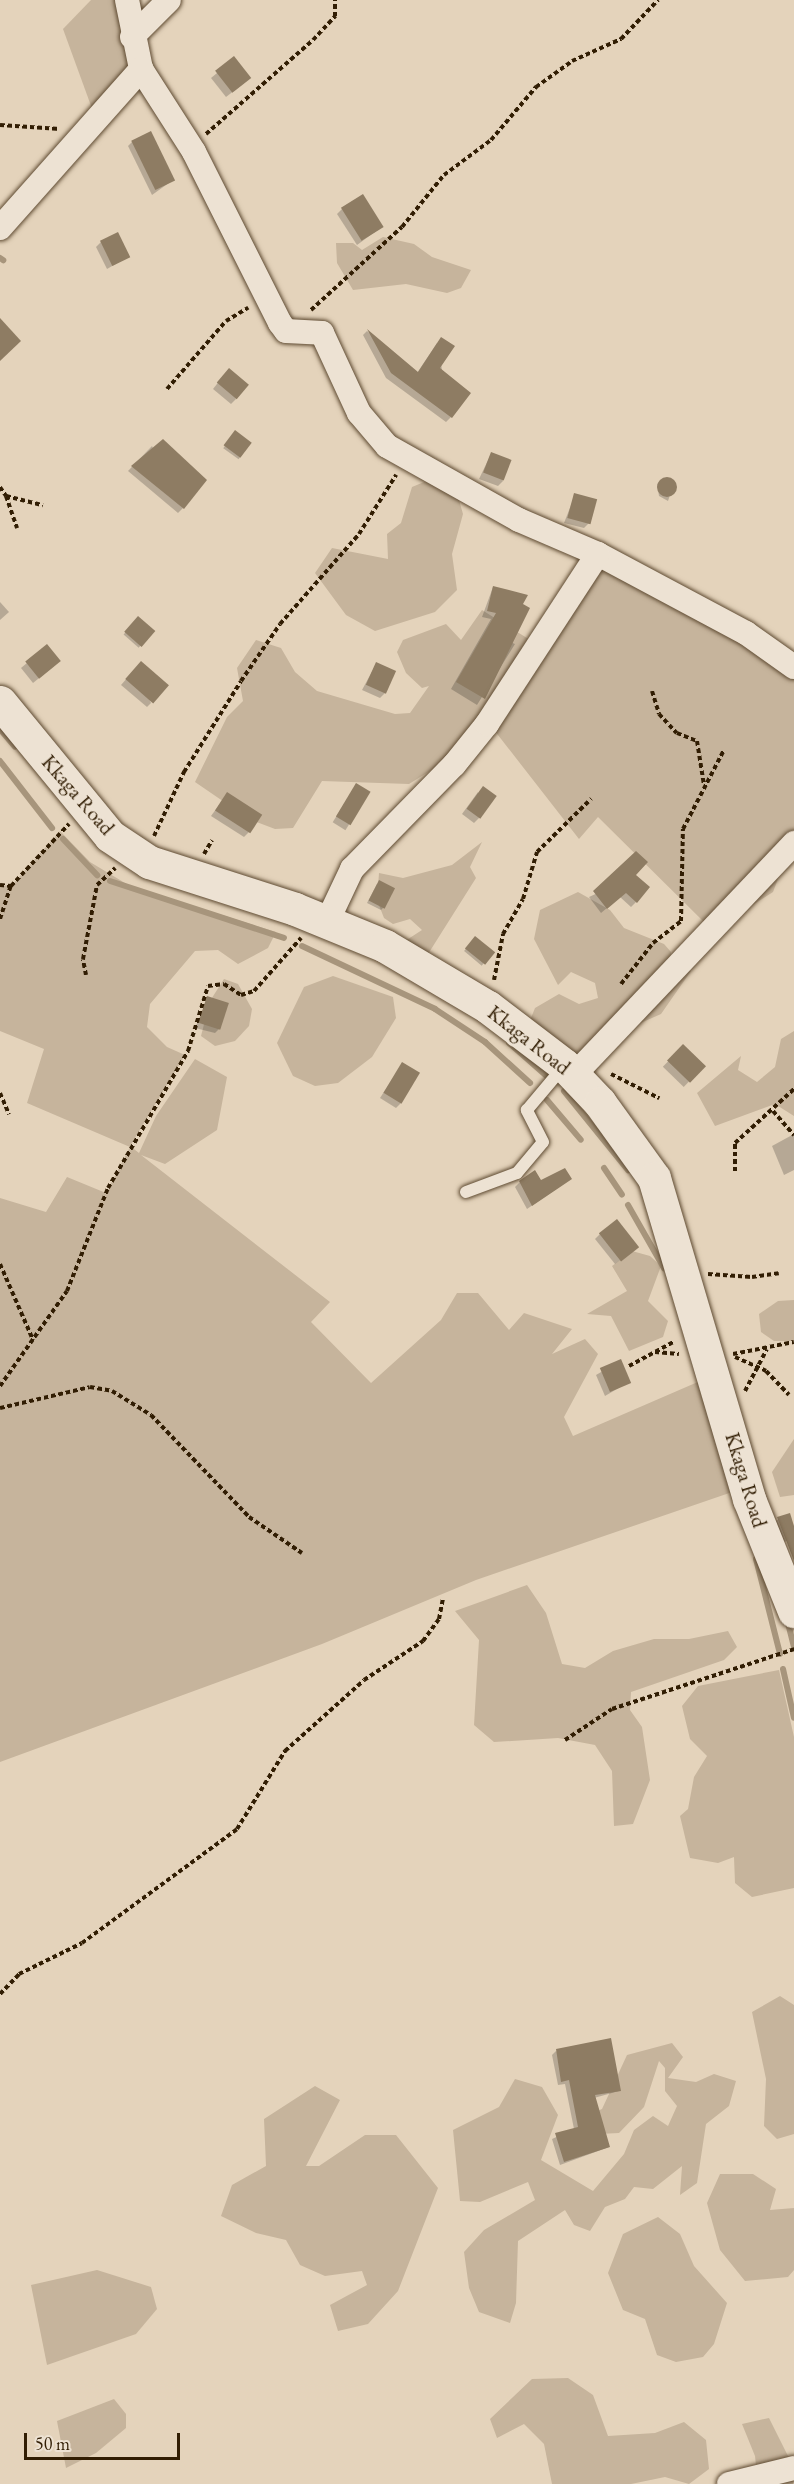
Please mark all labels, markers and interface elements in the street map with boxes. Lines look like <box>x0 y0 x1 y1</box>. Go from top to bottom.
street label: Kkaga Road <box>36 750 120 840</box>
street label: Kkaga Road <box>483 1000 575 1080</box>
street label: Kkaga Road <box>720 1429 772 1531</box>
scale bar <box>27 2421 183 2459</box>
text: 50 m <box>35 2432 70 2455</box>

